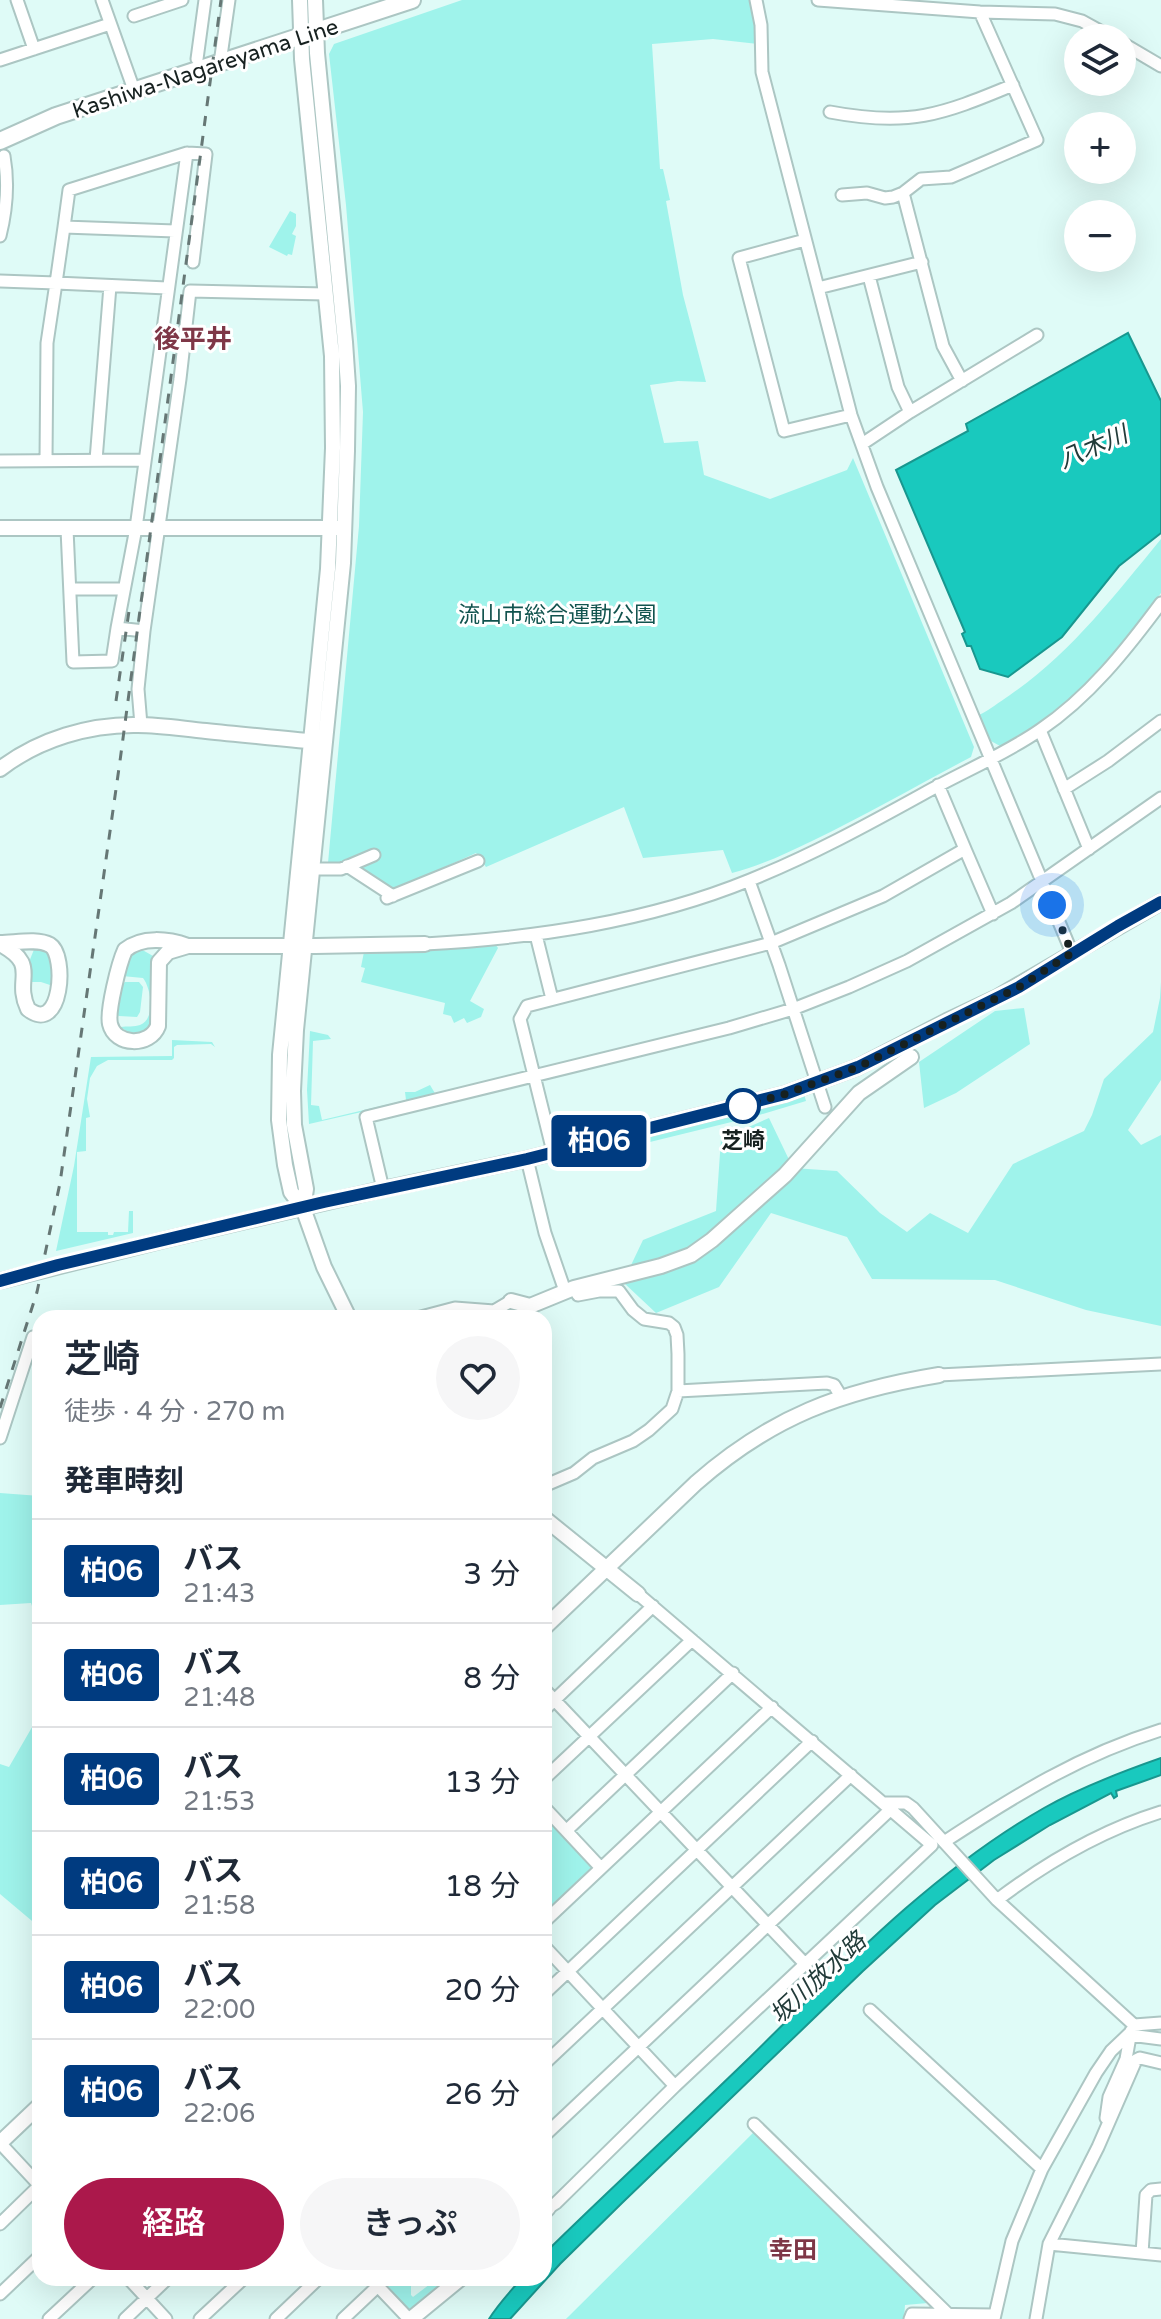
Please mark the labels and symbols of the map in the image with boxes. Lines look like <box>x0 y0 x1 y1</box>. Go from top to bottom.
street label: Kashiwa-Nagareyama Line <box>69 14 342 124</box>
district label: 後平井 <box>154 324 232 355</box>
water label: 八木川 <box>1054 419 1135 475</box>
park label: 流山市総合運動公園 <box>458 602 656 628</box>
your location <box>1032 885 1072 925</box>
marker: 芝崎 <box>726 1089 760 1123</box>
line badge: 柏06 <box>553 1115 645 1167</box>
place label: 芝崎 <box>721 1128 765 1154</box>
water label: 坂川放水路 <box>765 1925 874 2030</box>
district label: 幸田 <box>769 2236 817 2265</box>

